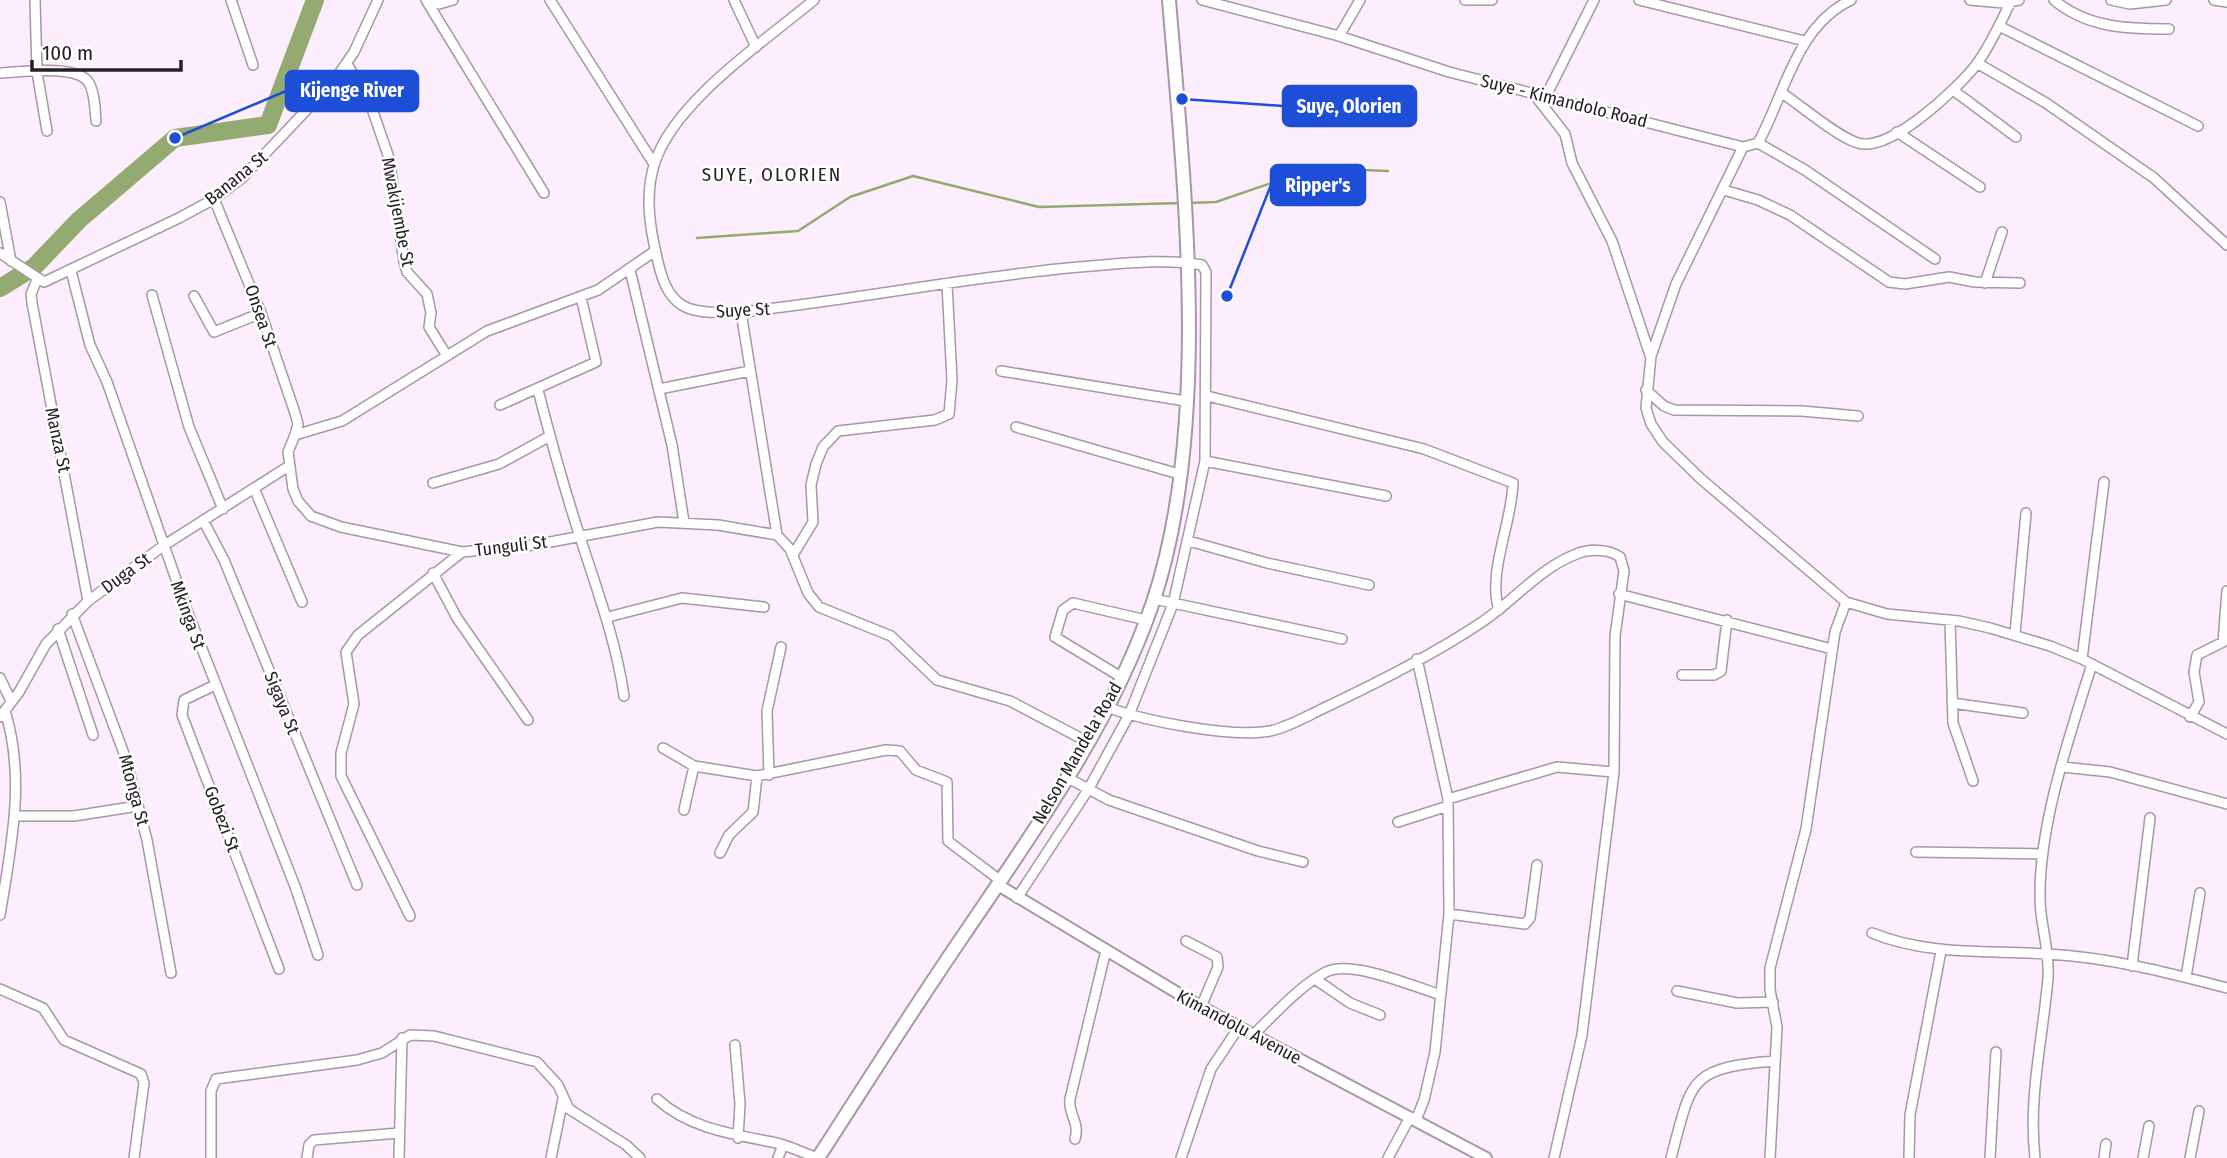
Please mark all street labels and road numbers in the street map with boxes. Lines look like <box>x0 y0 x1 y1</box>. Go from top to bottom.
street label: Suye - Kimandolo Road <box>1478 70 1650 132</box>
street label: Banana St <box>200 146 272 210</box>
street label: Mwakijembe St <box>377 155 419 269</box>
street label: Onsea St <box>240 282 282 350</box>
street label: Suye St <box>715 298 771 322</box>
street label: Manza St <box>40 405 76 475</box>
street label: Tunguli St <box>474 531 548 561</box>
street label: Duga St <box>97 548 155 598</box>
street label: Mkinga St <box>165 578 211 652</box>
street label: Sigaya St <box>259 668 305 738</box>
street label: Nelson Mandela Road <box>1027 678 1127 828</box>
street label: Mtonga St <box>114 752 154 828</box>
street label: Gobezi St <box>199 783 245 855</box>
street label: Kimandolu Avenue <box>1173 985 1305 1069</box>

